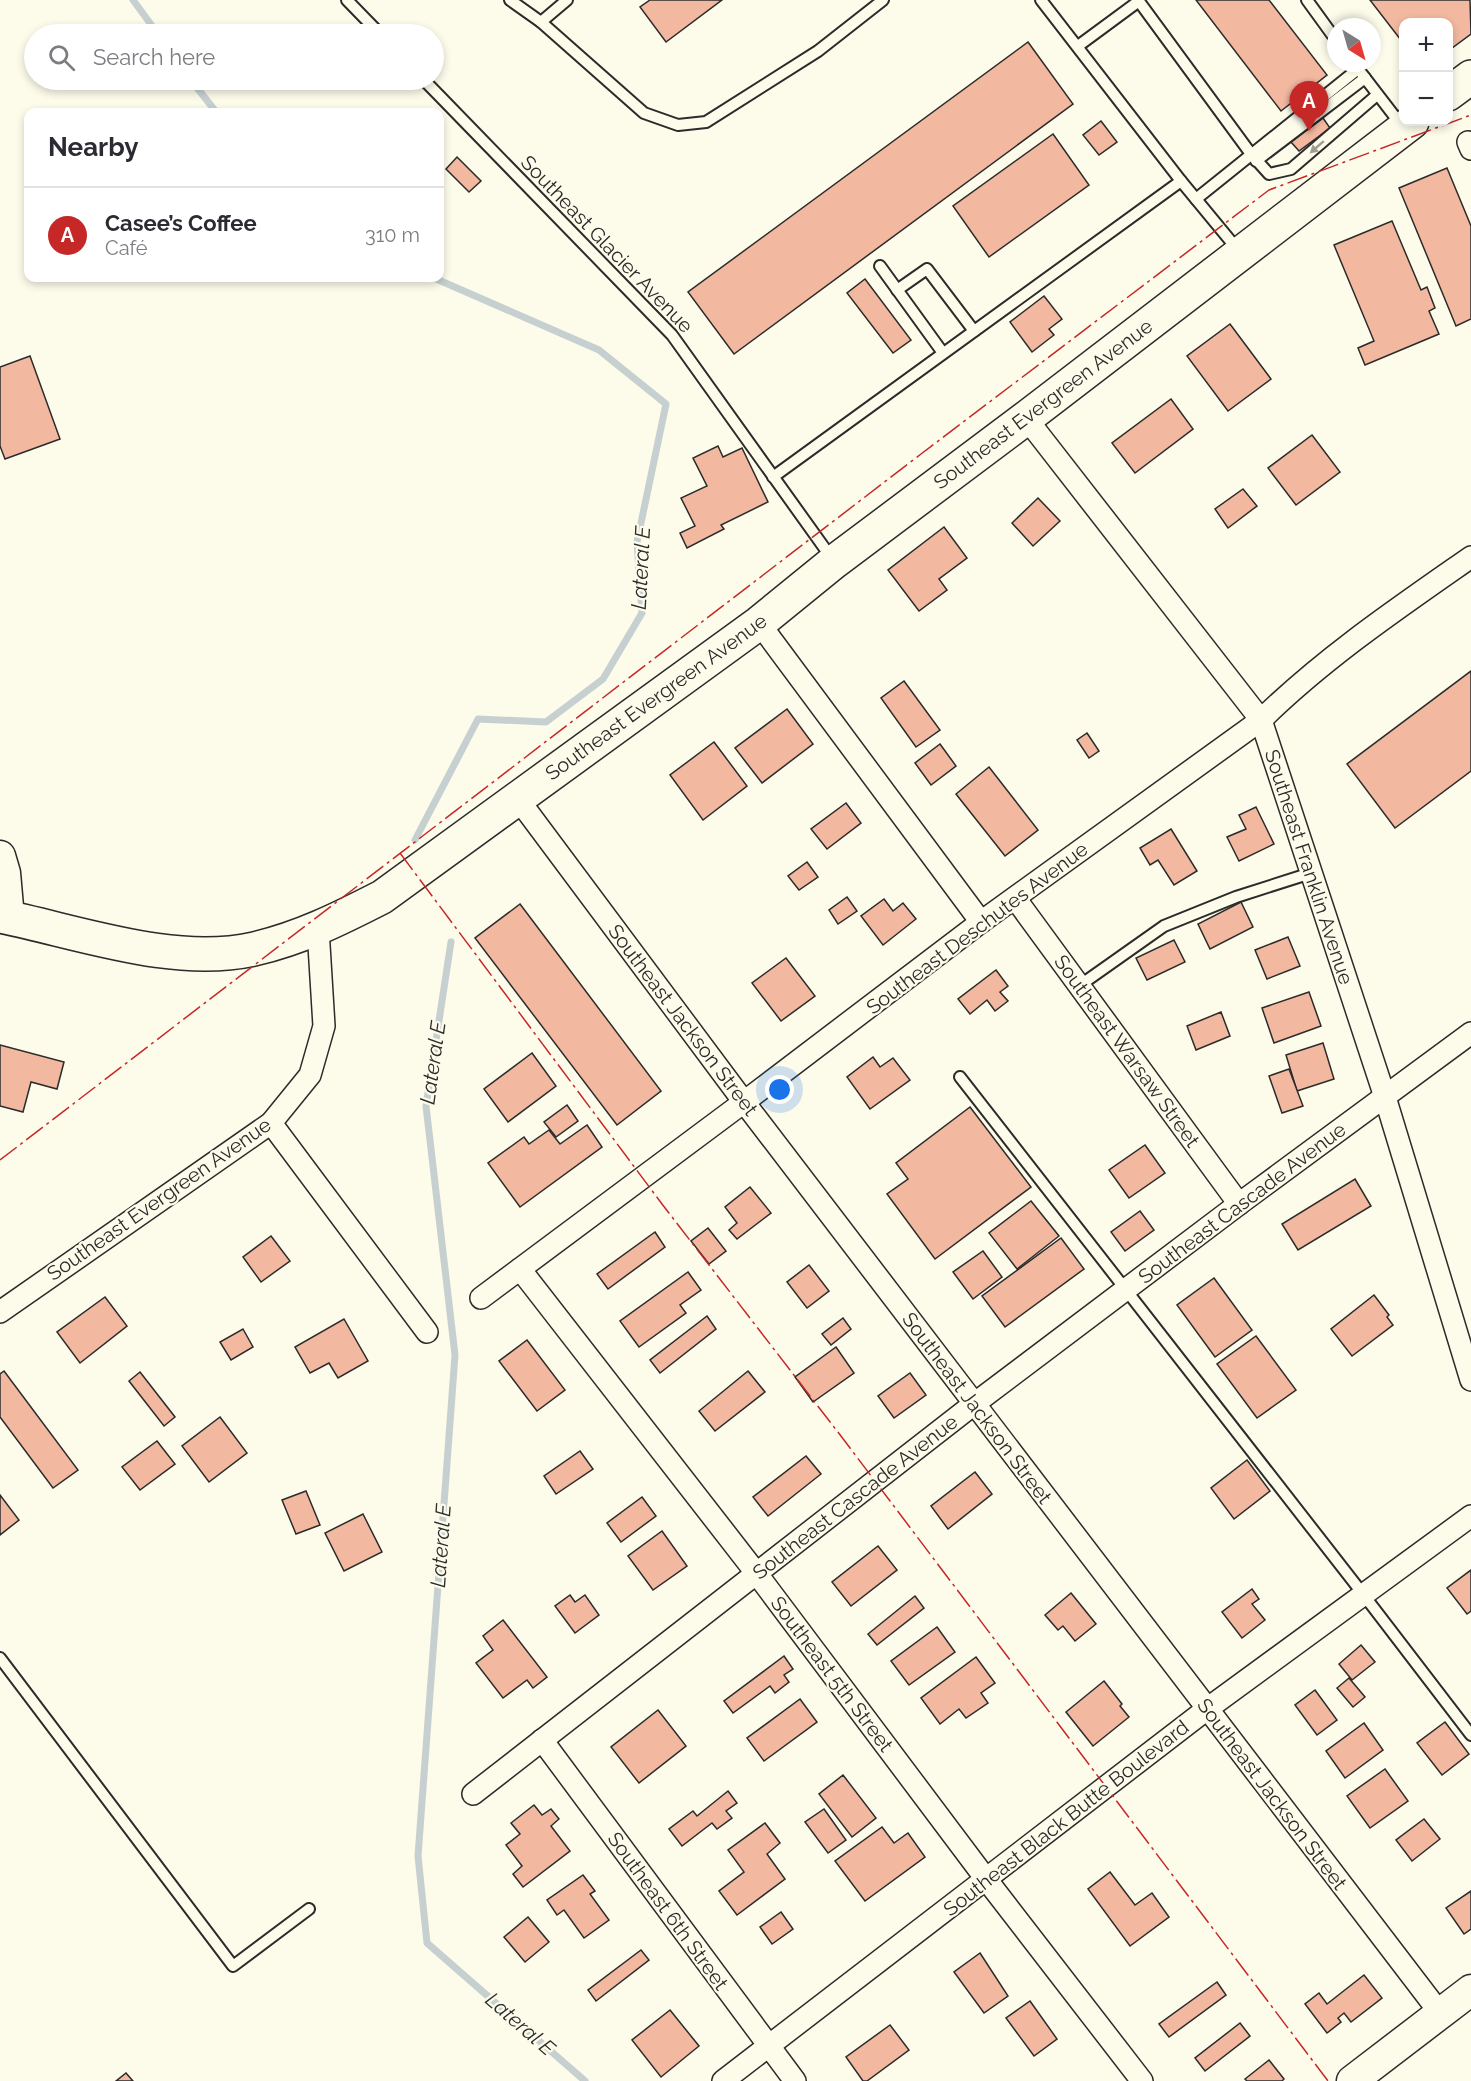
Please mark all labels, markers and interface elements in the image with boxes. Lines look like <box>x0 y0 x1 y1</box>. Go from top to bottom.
north arrow <box>1327 18 1381 72</box>
map controls <box>1399 18 1453 126</box>
button: + <box>1399 18 1453 72</box>
search box <box>24 24 444 90</box>
icon: search <box>45 41 78 74</box>
text: Search here <box>93 44 215 70</box>
button: − <box>1399 72 1453 126</box>
pin: A <box>1290 82 1328 131</box>
text: Nearby <box>48 132 138 162</box>
one-way arrow <box>1310 140 1325 153</box>
street label: Southeast Glacier Avenue <box>516 150 698 338</box>
text: Casee’s Coffee <box>105 210 257 236</box>
text: A <box>61 223 74 247</box>
text: 310 m <box>365 223 420 247</box>
text: Café <box>105 236 148 260</box>
street label: Southeast Evergreen Avenue <box>929 314 1157 494</box>
water label: Lateral E <box>626 524 655 610</box>
street label: Southeast Evergreen Avenue <box>541 608 772 785</box>
street label: Southeast Franklin Avenue <box>1260 746 1358 988</box>
street label: Southeast Deschutes Avenue <box>861 837 1093 1019</box>
street label: Southeast Jackson Street <box>603 920 763 1121</box>
street label: Southeast Warsaw Street <box>1049 950 1205 1152</box>
water label: Lateral E <box>414 1018 451 1106</box>
your location <box>765 1075 794 1104</box>
street label: Southeast Evergreen Avenue <box>42 1112 276 1286</box>
street label: Southeast Cascade Avenue <box>1134 1117 1351 1289</box>
street label: Southeast Jackson Street <box>897 1308 1057 1509</box>
street label: Southeast Cascade Avenue <box>748 1409 962 1584</box>
water label: Lateral E <box>425 1502 456 1588</box>
street label: Southeast 5th Street <box>766 1592 898 1757</box>
street label: Southeast Jackson Street <box>1192 1694 1352 1895</box>
street label: Southeast Black Butte Boulevard <box>939 1715 1193 1921</box>
street label: Southeast 6th Street <box>603 1827 734 1995</box>
water label: Lateral E <box>481 1987 561 2062</box>

